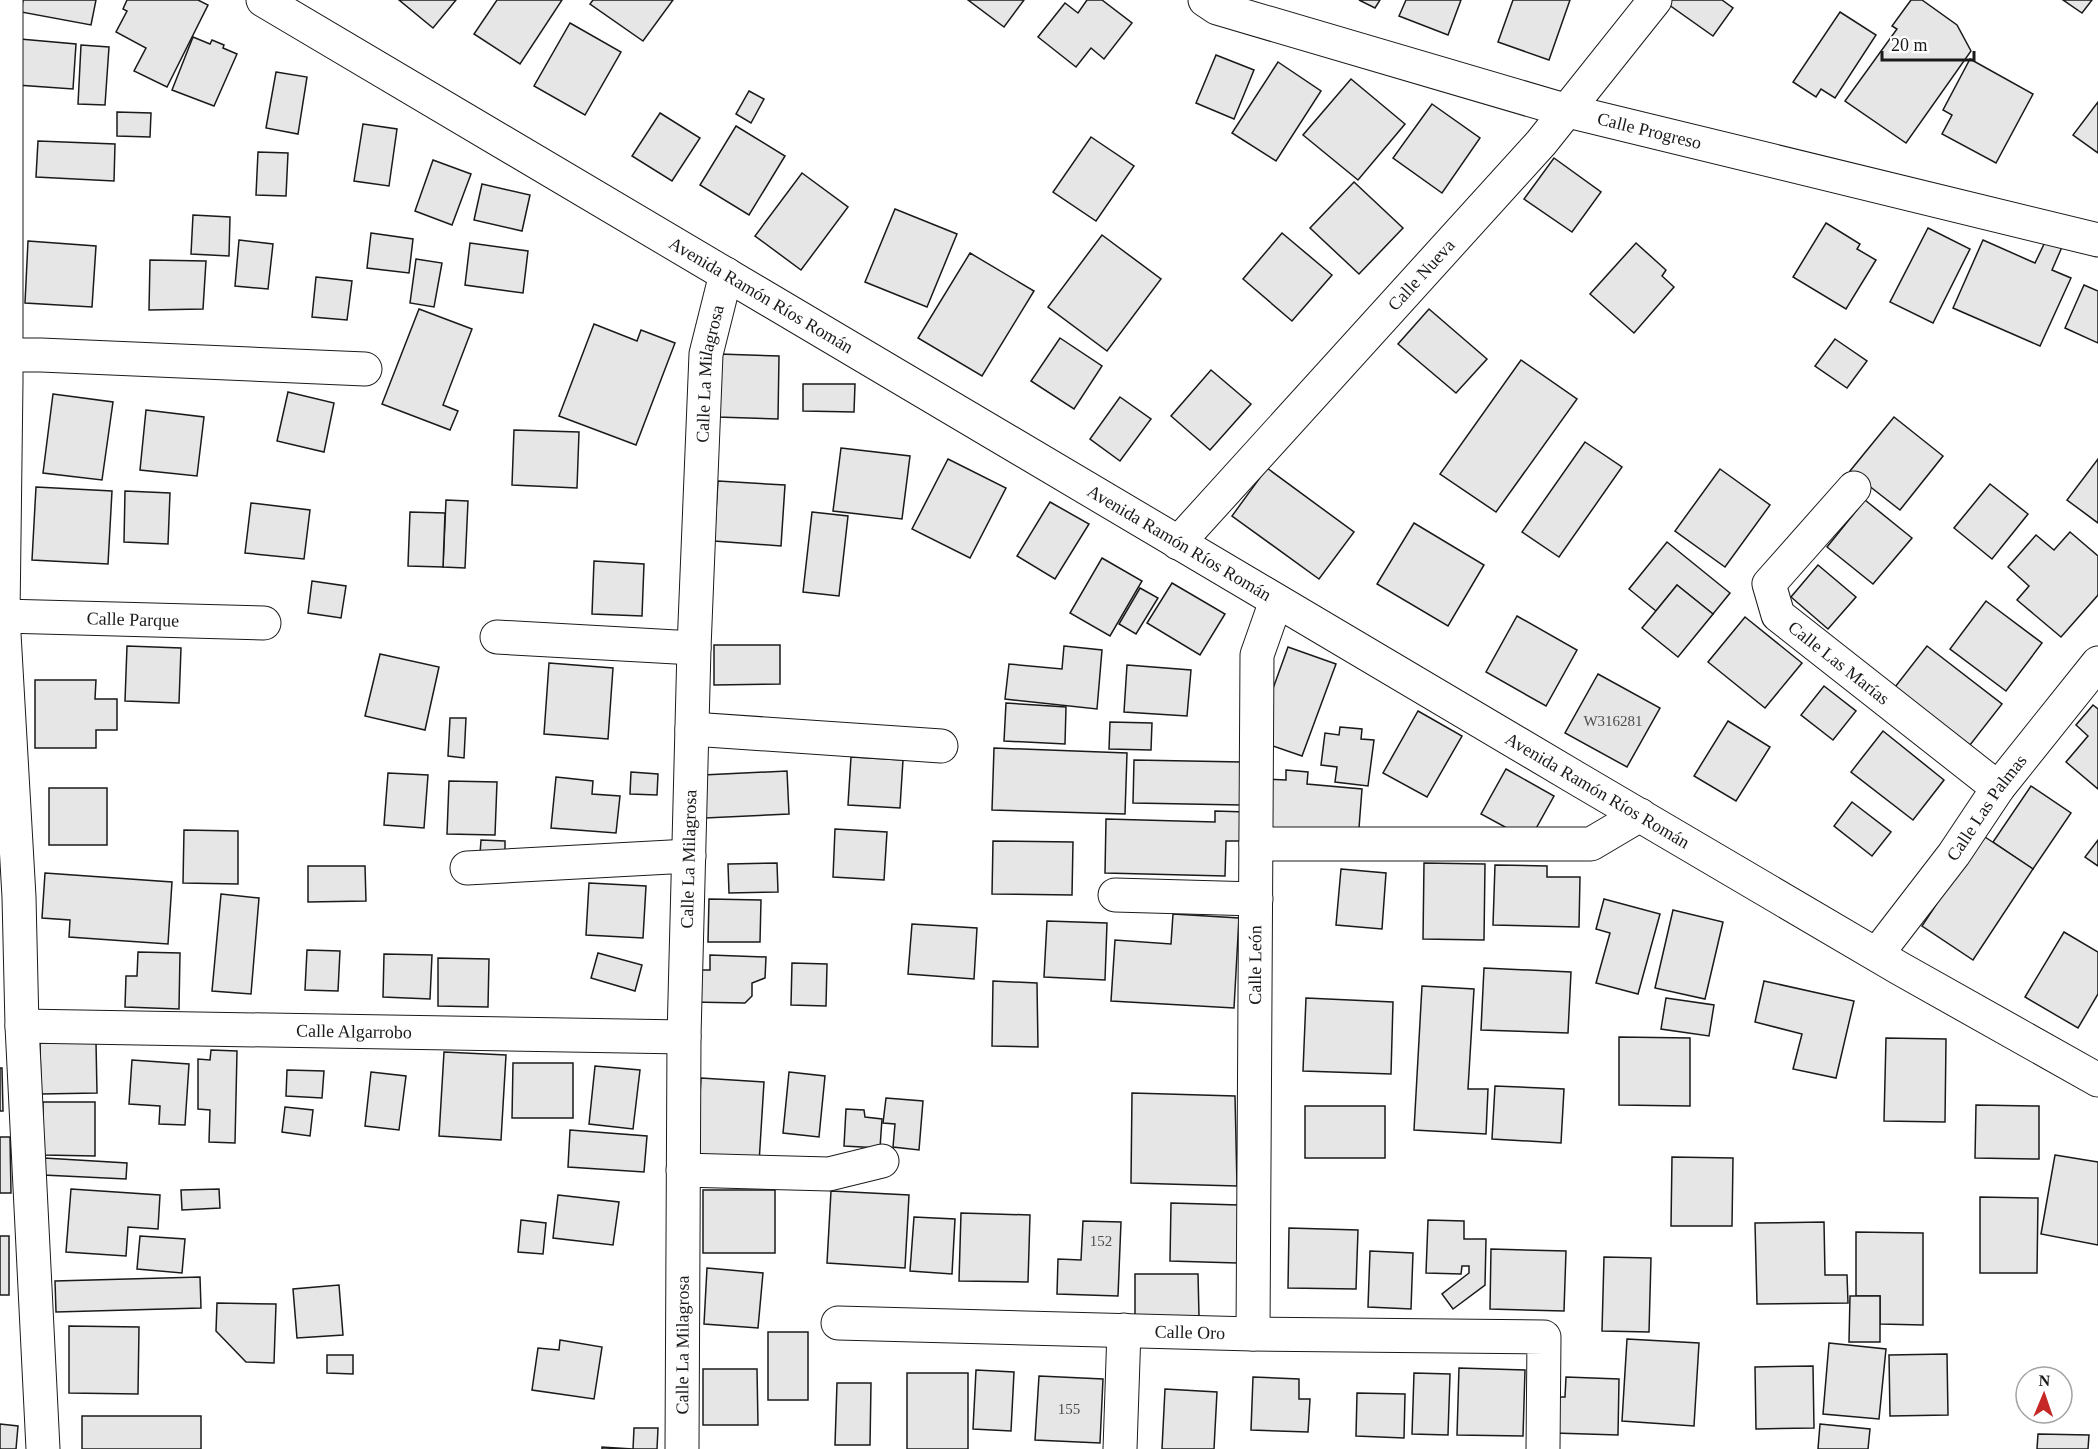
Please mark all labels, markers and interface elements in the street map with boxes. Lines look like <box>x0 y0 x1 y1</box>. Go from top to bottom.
scale bar <box>1882 24 1974 62</box>
text: 20 m <box>1891 35 1928 55</box>
street label: Calle Progreso <box>1595 108 1704 153</box>
street label: Avenida Ramón Ríos Román <box>666 233 857 357</box>
street label: Calle Nueva <box>1384 235 1459 315</box>
street label: Calle La Milagrosa <box>692 303 728 443</box>
street label: Avenida Ramón Ríos Román <box>1084 481 1275 605</box>
street label: Calle Parque <box>86 608 179 631</box>
street label: Calle Las Marías <box>1784 617 1893 709</box>
house number: W316281 <box>1583 713 1643 729</box>
street label: Avenida Ramón Ríos Román <box>1502 728 1693 853</box>
street label: Calle Las Palmas <box>1942 750 2031 864</box>
street label: Calle La Milagrosa <box>677 789 700 929</box>
street label: Calle León <box>1245 925 1265 1005</box>
street label: Calle Algarrobo <box>296 1021 412 1042</box>
house number: 152 <box>1090 1233 1112 1249</box>
street label: Calle La Milagrosa <box>672 1275 693 1415</box>
street label: Calle Oro <box>1154 1321 1225 1343</box>
north arrow <box>2014 1365 2074 1425</box>
text: N <box>2038 1372 2051 1389</box>
house number: 155 <box>1058 1401 1080 1417</box>

